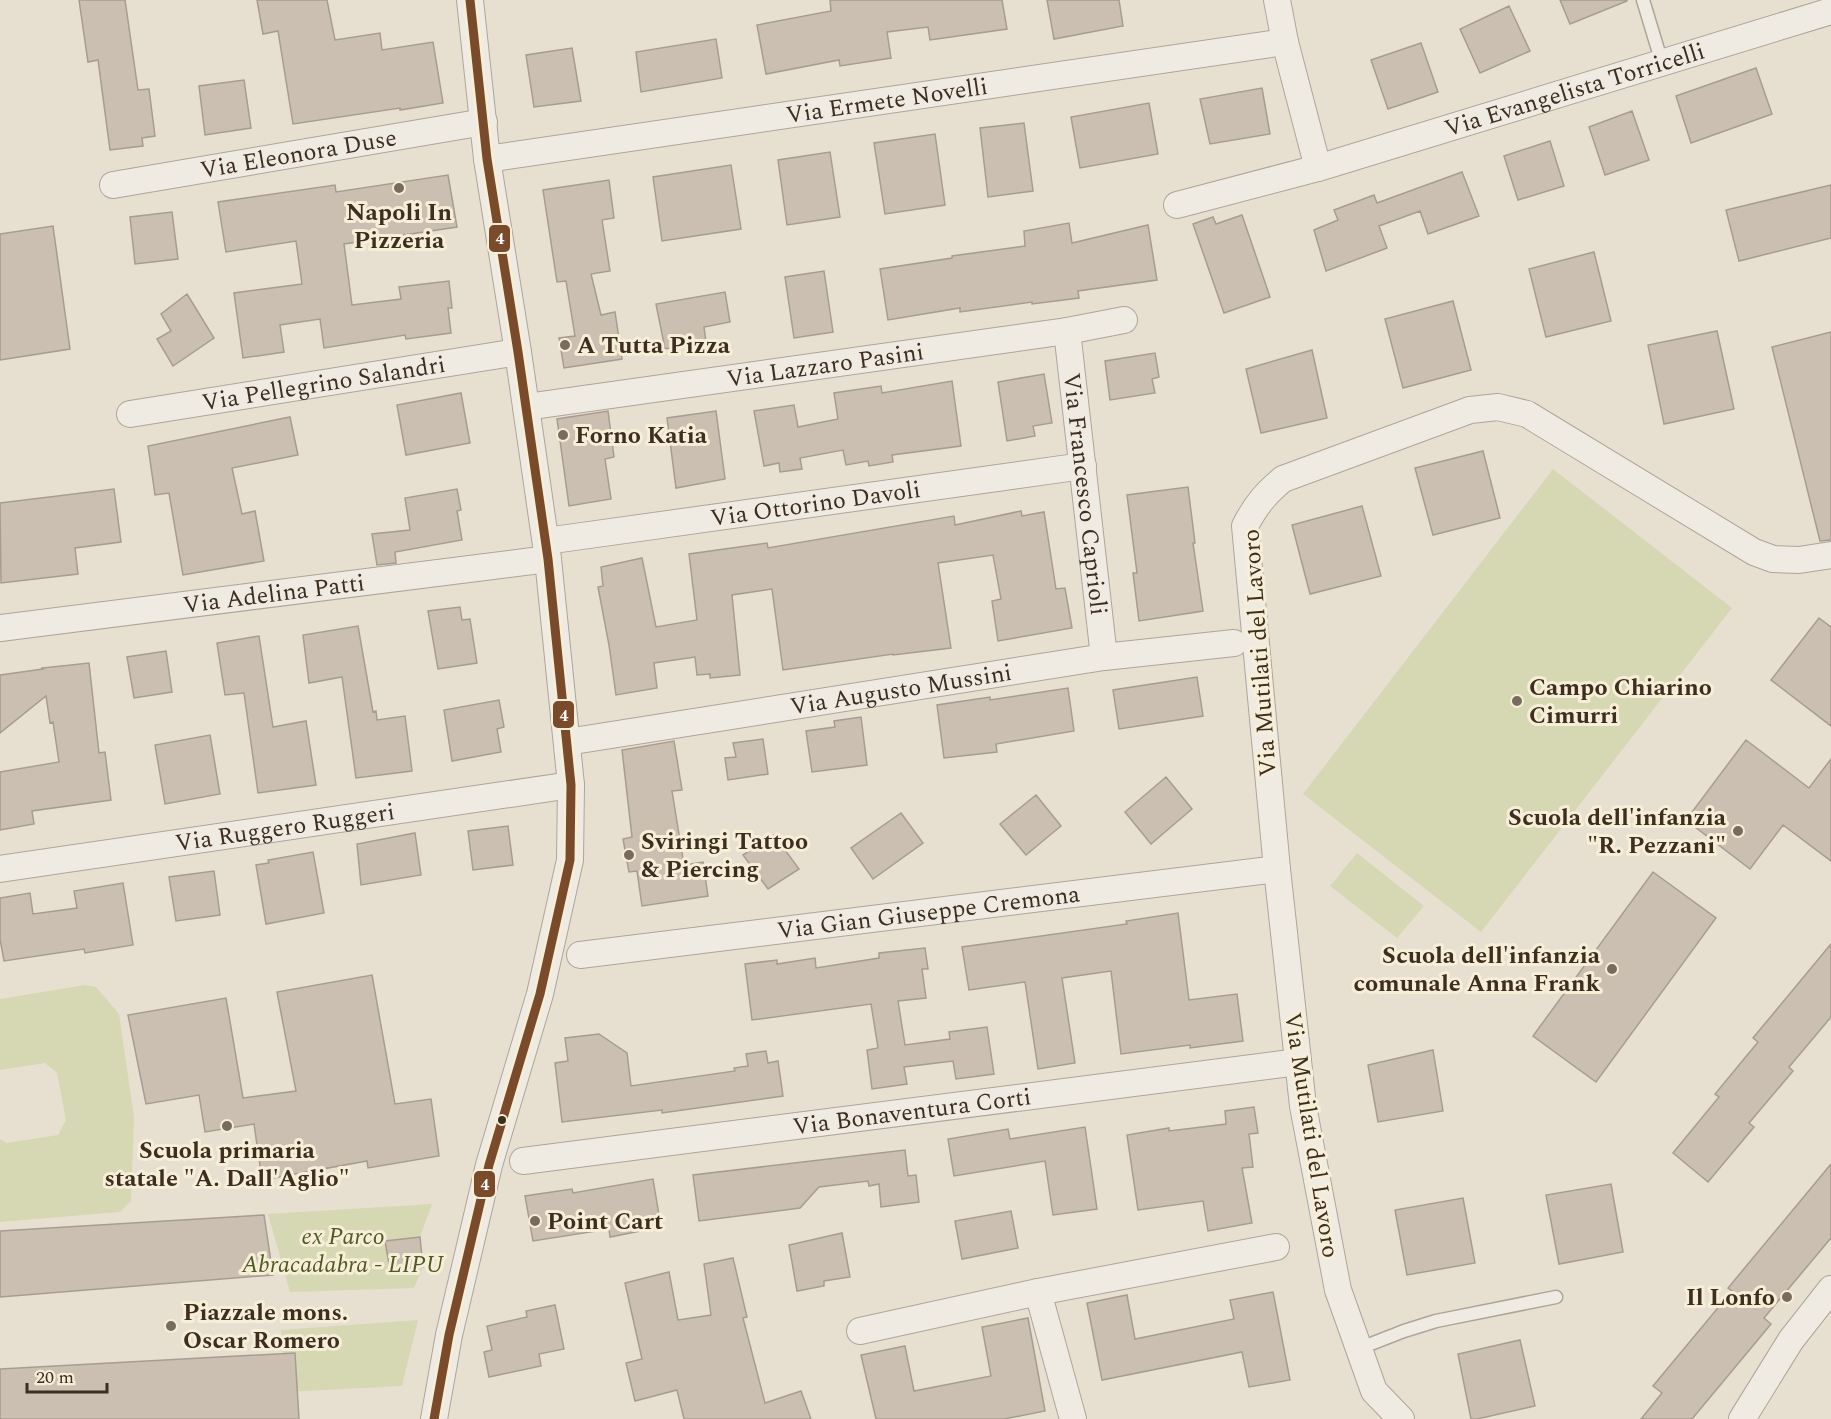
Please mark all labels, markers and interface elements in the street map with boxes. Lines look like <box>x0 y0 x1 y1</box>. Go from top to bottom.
street label: Via Evangelista Torricelli <box>1440 34 1709 147</box>
street label: Via Ermete Novelli <box>784 69 990 134</box>
street label: Via Eleonora Duse <box>197 120 400 189</box>
marker: Napoli In Pizzeria <box>392 181 406 195</box>
place label: Napoli In Pizzeria <box>346 195 452 259</box>
line badge: 4 <box>488 224 511 253</box>
text: 4 <box>496 227 505 251</box>
place label: A Tutta Pizza <box>577 328 731 364</box>
street label: Via Lazzaro Pasini <box>724 334 926 398</box>
marker: A Tutta Pizza <box>558 338 572 352</box>
street label: Via Pellegrino Salandri <box>199 347 448 421</box>
street label: Via Francesco Caprioli <box>1053 371 1116 617</box>
place label: Forno Katia <box>575 418 708 454</box>
marker: Forno Katia <box>556 428 570 442</box>
street label: Via Ottorino Davoli <box>708 472 923 537</box>
street label: Via Mutilati del Lavoro <box>1233 528 1287 778</box>
street label: Via Adelina Patti <box>181 565 367 624</box>
street label: Via Augusto Mussini <box>788 655 1014 725</box>
place label: Campo Chiarino Cimurri <box>1529 670 1712 734</box>
marker: Campo Chiarino Cimurri <box>1510 694 1524 708</box>
line badge: 4 <box>552 700 575 729</box>
text: 4 <box>560 704 569 728</box>
street label: Via Ruggero Ruggeri <box>173 794 397 862</box>
place label: Scuola dell'infanzia "R. Pezzani" <box>1508 800 1727 864</box>
place label: Sviringi Tattoo & Piercing <box>641 824 808 888</box>
marker: Scuola dell'infanzia "R. Pezzani" <box>1731 824 1745 838</box>
marker: Sviringi Tattoo & Piercing <box>622 848 636 862</box>
street label: Via Gian Giuseppe Cremona <box>775 876 1082 950</box>
place label: Scuola dell'infanzia comunale Anna Frank <box>1353 938 1601 1002</box>
marker: Scuola dell'infanzia comunale Anna Frank <box>1605 962 1619 976</box>
street label: Via Mutilati del Lavoro <box>1274 1010 1348 1261</box>
street label: Via Bonaventura Corti <box>791 1079 1033 1145</box>
unlabelled marker <box>496 1114 508 1126</box>
marker: Scuola primaria statale "A. Dall'Aglio" <box>220 1119 234 1133</box>
place label: Scuola primaria statale "A. Dall'Aglio" <box>105 1133 349 1197</box>
line badge: 4 <box>473 1170 496 1198</box>
text: 4 <box>481 1173 490 1197</box>
place label: Point Cart <box>547 1204 663 1240</box>
marker: Point Cart <box>528 1214 542 1228</box>
park label: ex Parco Abracadabra - LIPU <box>241 1219 445 1283</box>
place label: Il Lonfo <box>1686 1280 1775 1316</box>
marker: Il Lonfo <box>1780 1290 1794 1304</box>
place label: Piazzale mons. Oscar Romero <box>183 1295 348 1359</box>
marker: Piazzale mons. Oscar Romero <box>164 1319 178 1333</box>
scale bar <box>27 1356 106 1394</box>
text: 20 m <box>36 1364 74 1391</box>

